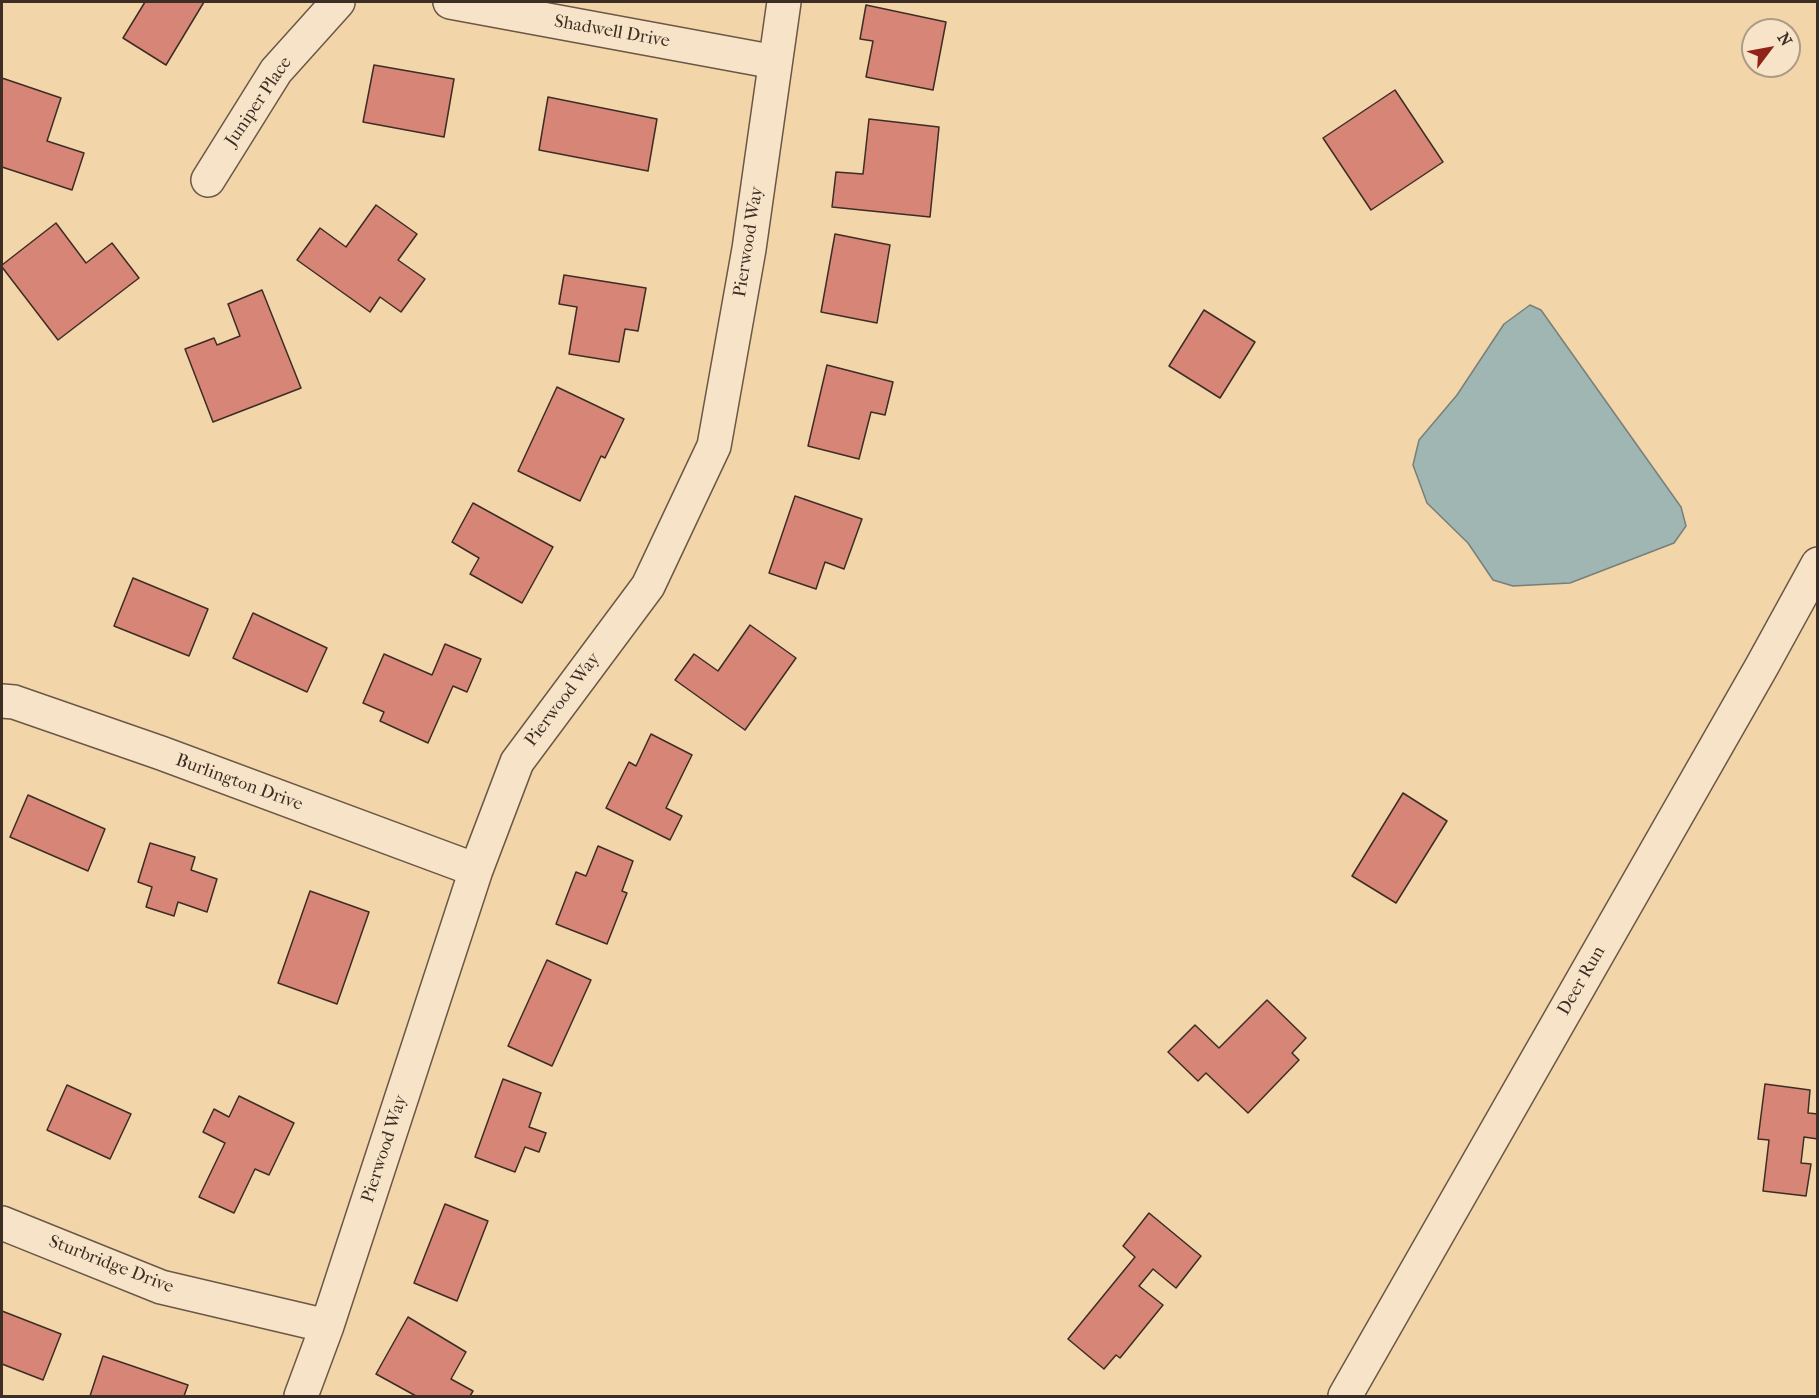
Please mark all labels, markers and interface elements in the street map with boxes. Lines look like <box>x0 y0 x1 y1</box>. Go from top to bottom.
street label: Shadwell Drive <box>552 11 672 53</box>
north arrow <box>1741 18 1801 78</box>
text: N <box>1774 29 1796 49</box>
street label: Juniper Place <box>221 53 297 151</box>
street label: Pierwood Way <box>730 185 768 299</box>
street label: Pierwood Way <box>521 649 605 751</box>
street label: Burlington Drive <box>172 750 306 816</box>
street label: Deer Run <box>1554 942 1610 1020</box>
street label: Pierwood Way <box>357 1093 413 1205</box>
street label: Sturbridge Drive <box>46 1231 176 1299</box>

